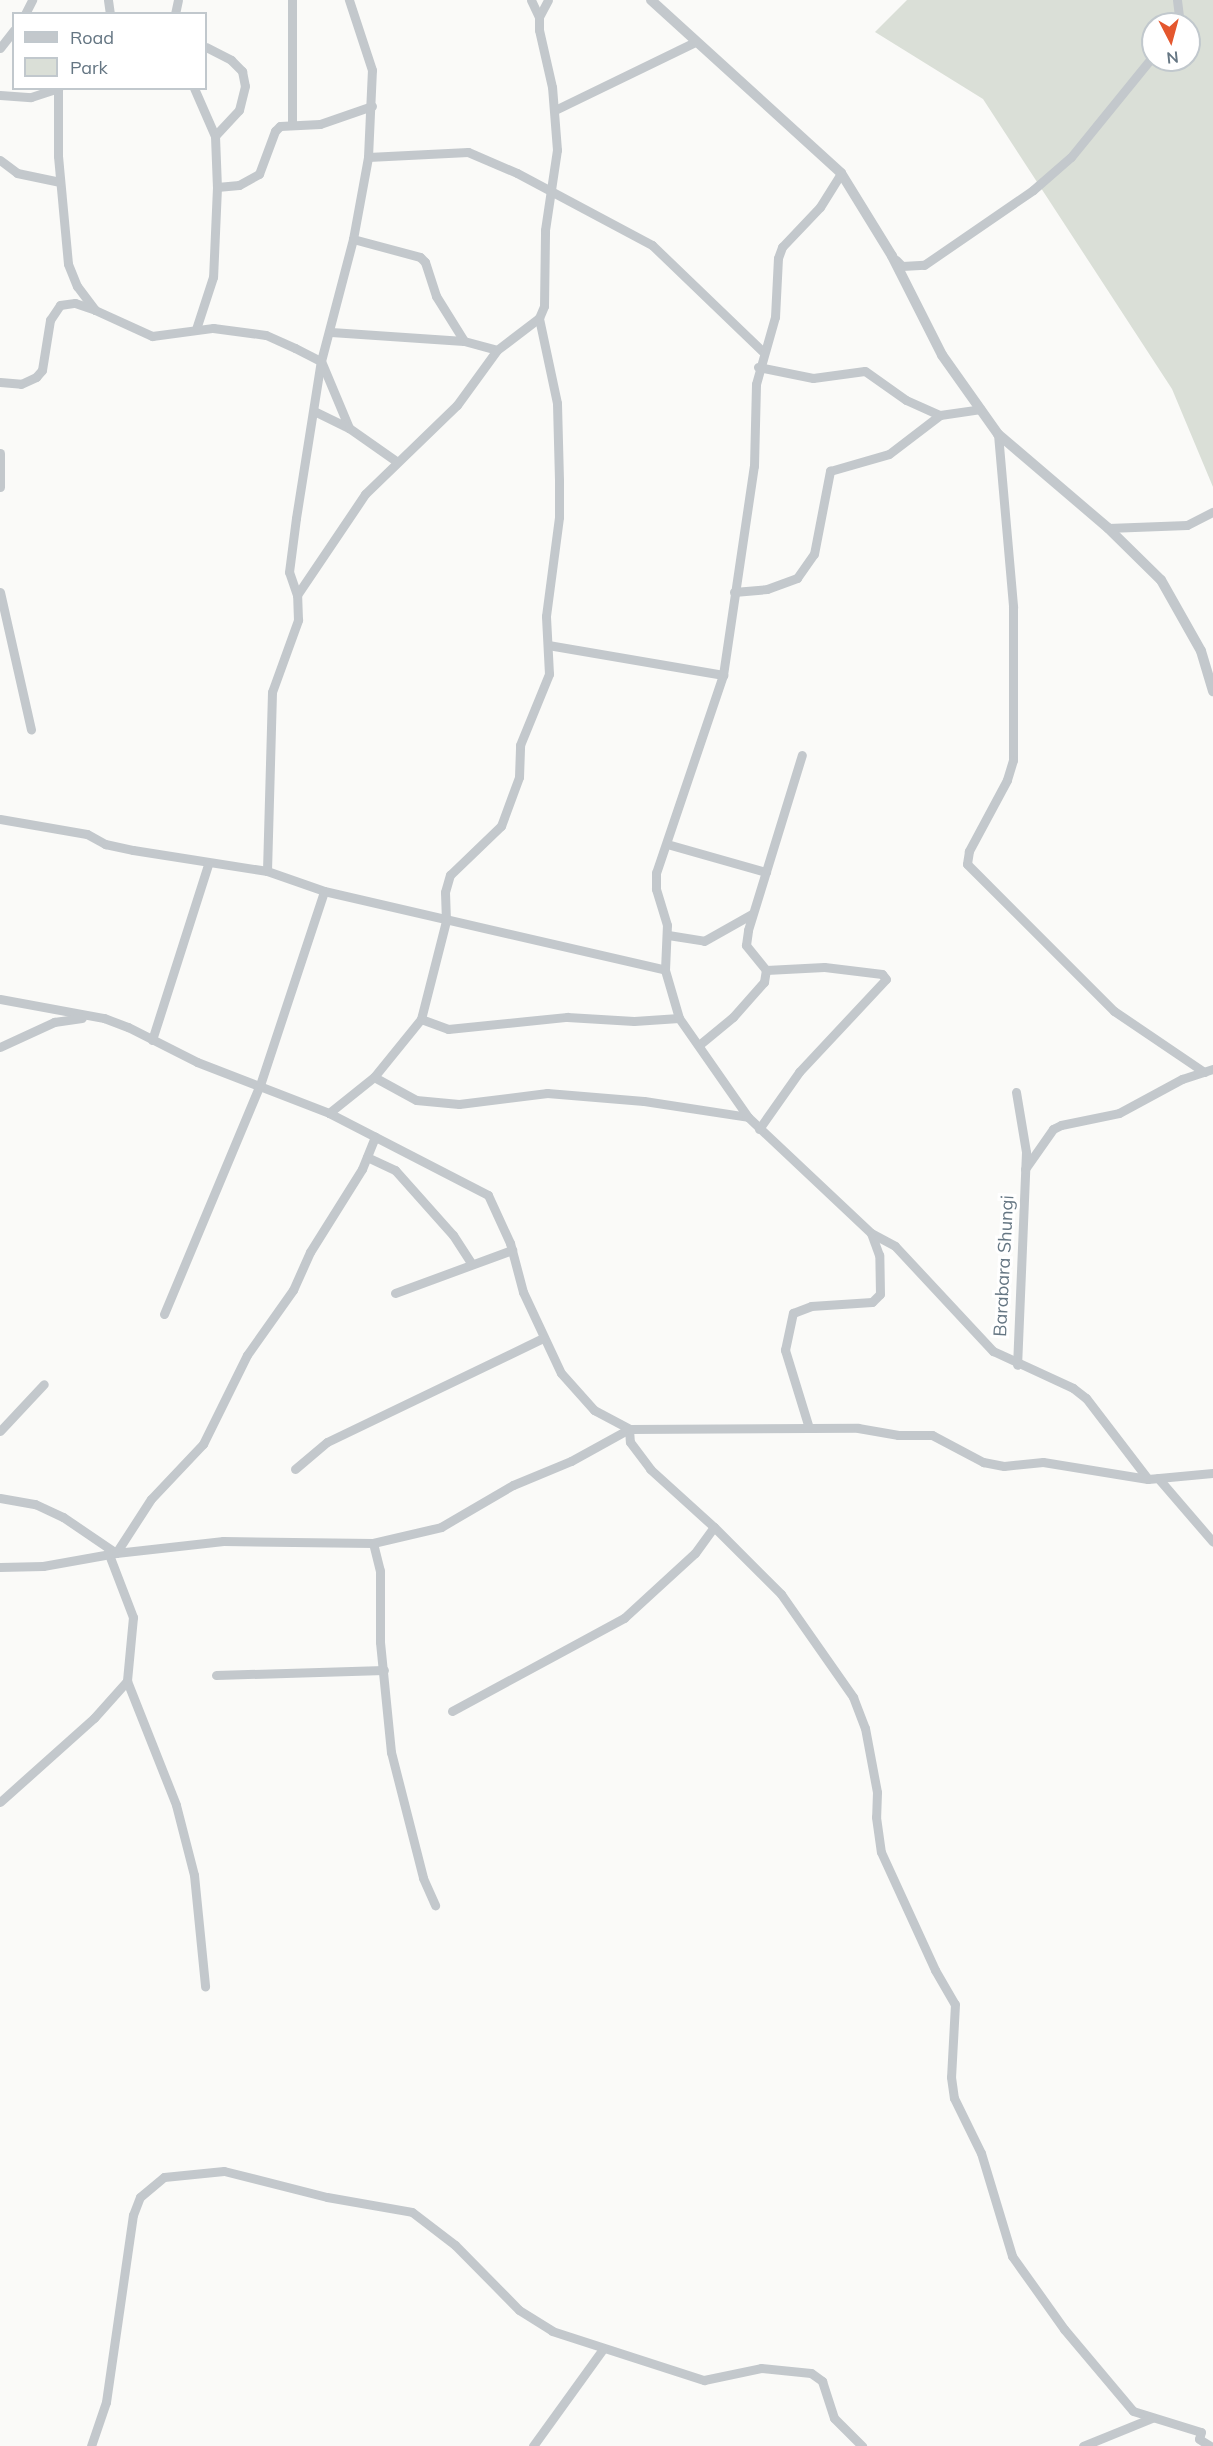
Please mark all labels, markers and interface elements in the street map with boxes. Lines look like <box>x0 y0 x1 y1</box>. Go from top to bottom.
legend <box>12 12 207 90</box>
north arrow <box>1141 12 1201 72</box>
text: Road <box>70 26 114 49</box>
text: N <box>1166 47 1180 68</box>
text: Park <box>70 56 108 79</box>
street label: Barabara Shungi <box>990 1195 1018 1337</box>

